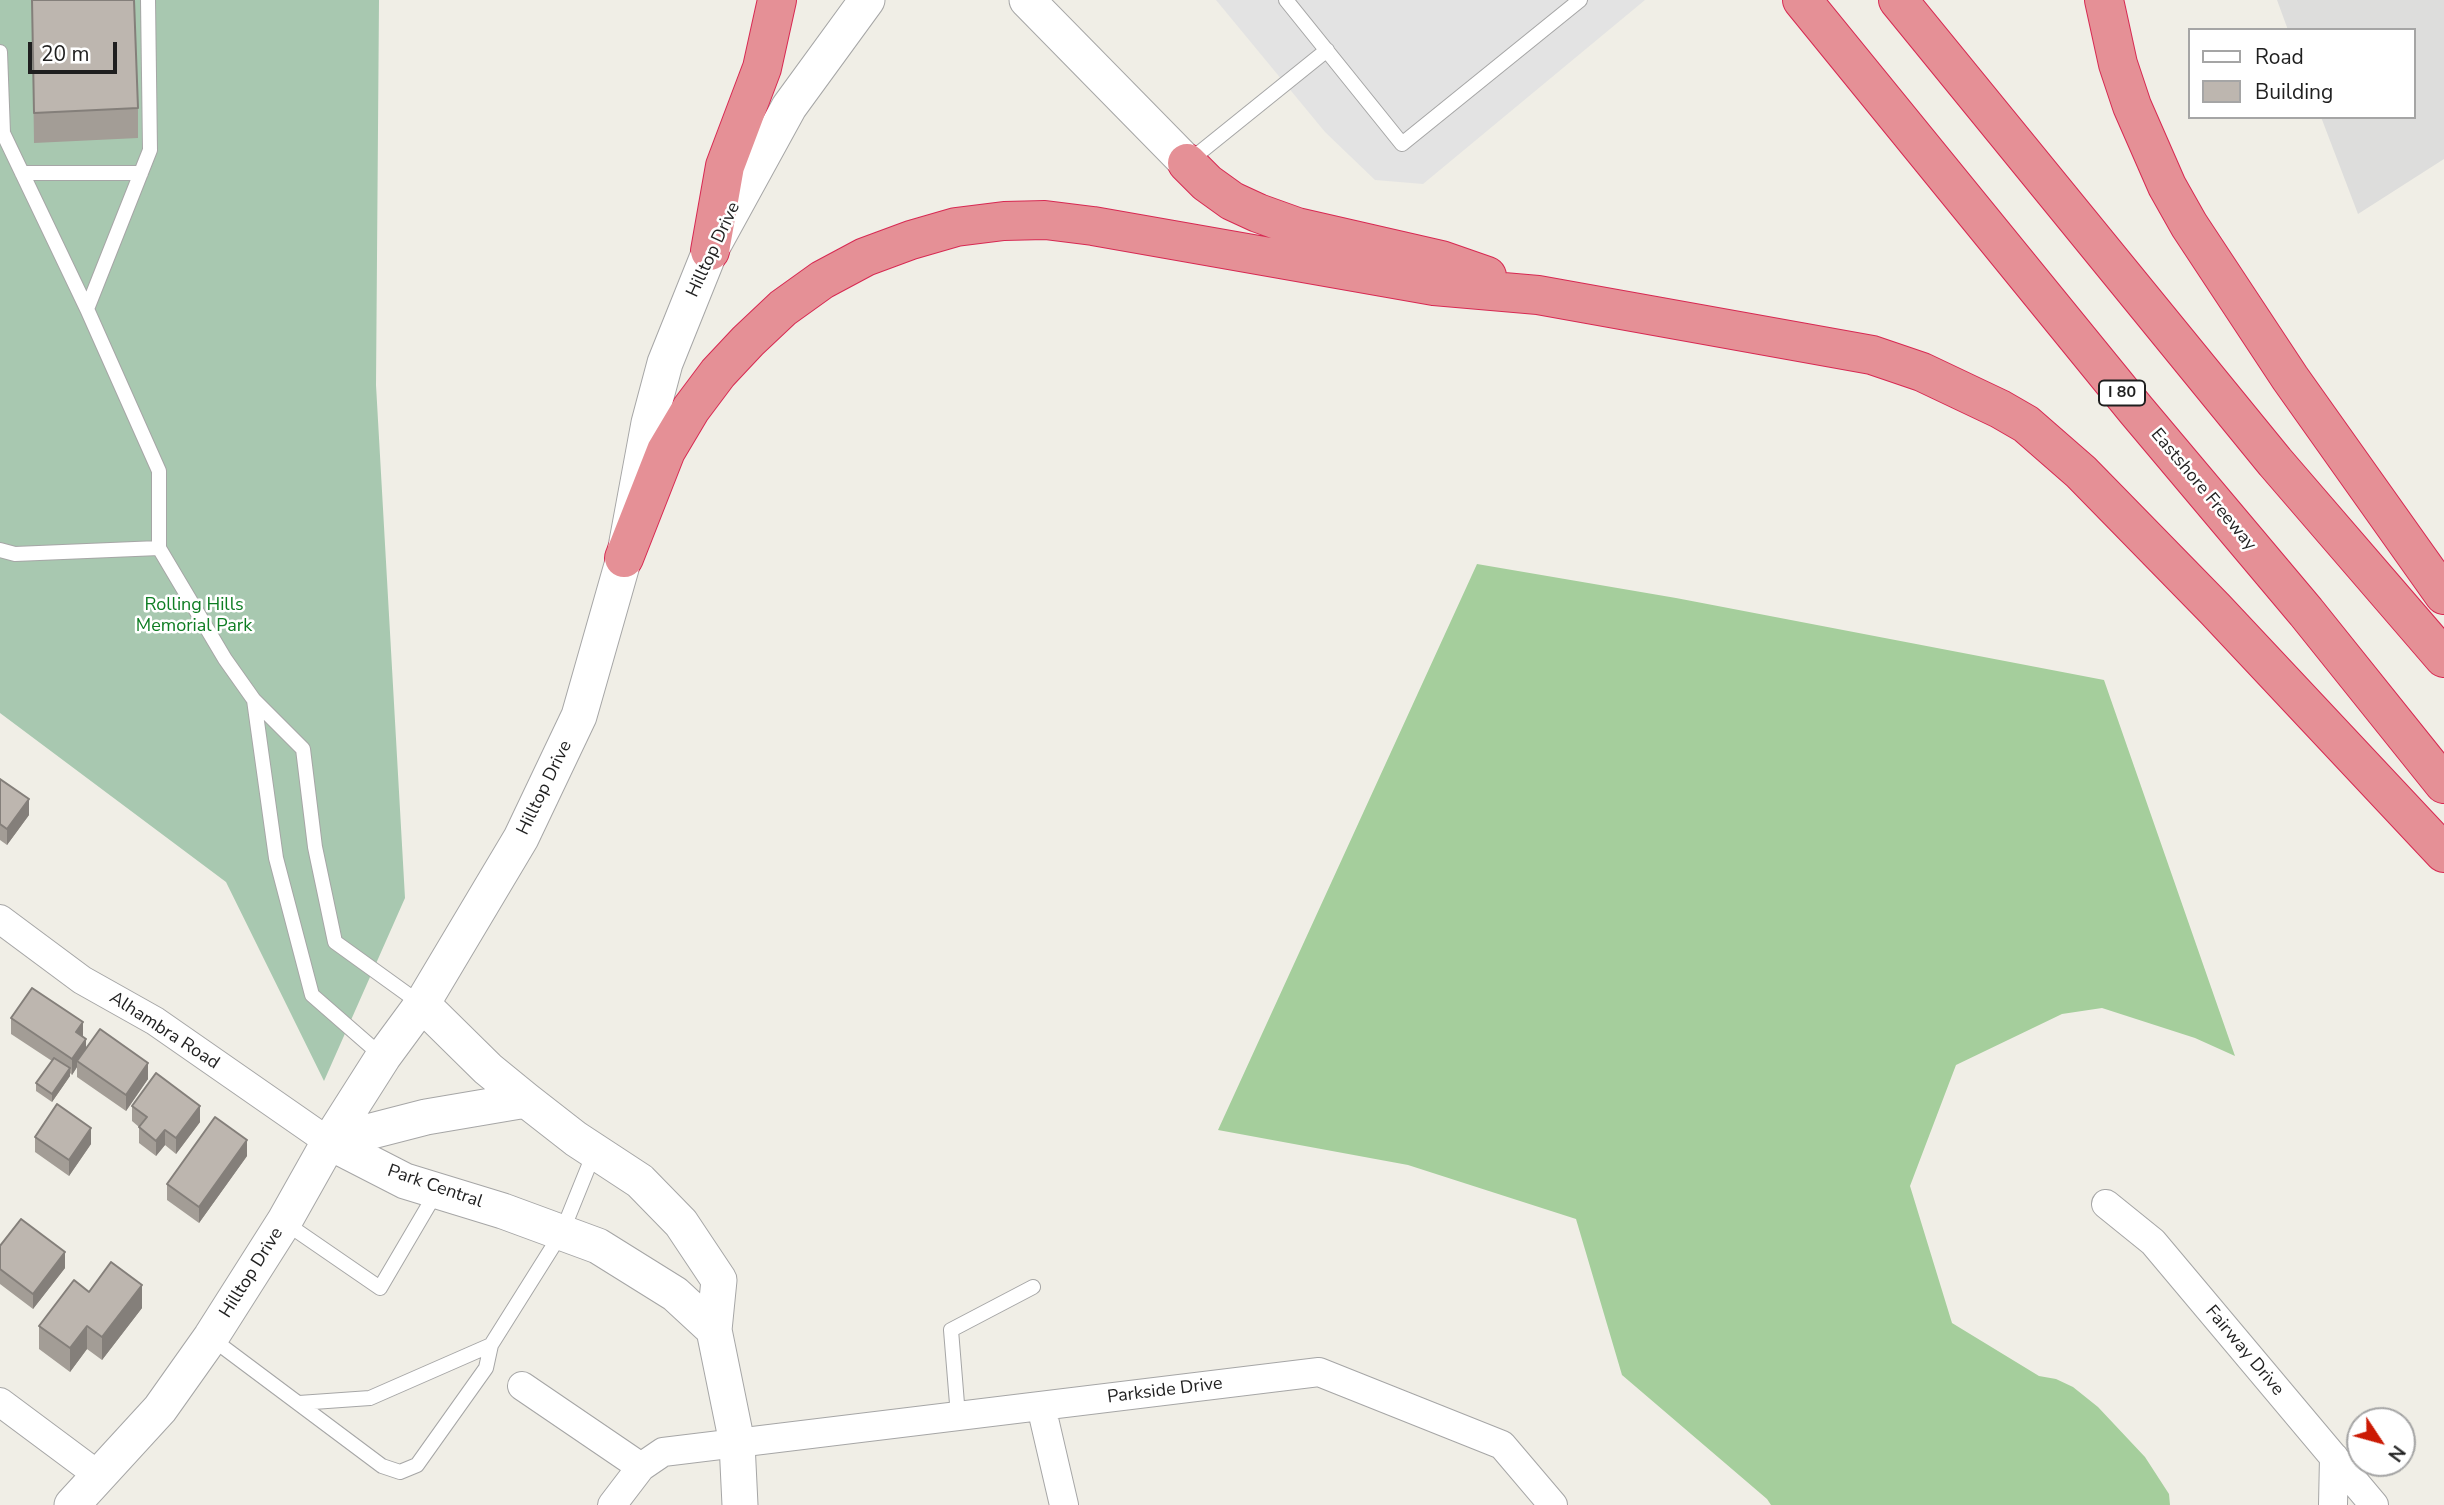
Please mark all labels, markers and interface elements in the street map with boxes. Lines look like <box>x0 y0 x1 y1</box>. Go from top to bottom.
scale bar <box>32 28 121 72</box>
legend <box>2188 28 2416 119</box>
text: 20 m <box>41 40 90 68</box>
text: Road <box>2255 43 2304 71</box>
text: Building <box>2255 78 2333 106</box>
street label: Hilltop Drive <box>683 199 745 301</box>
road number: I 80 <box>2099 380 2145 406</box>
street label: Eastshore Freeway <box>2146 424 2260 556</box>
park label: Rolling Hills Memorial Park <box>136 595 252 638</box>
street label: Hilltop Drive <box>513 737 577 839</box>
street label: Alhambra Road <box>105 987 223 1075</box>
street label: Park Central <box>385 1161 485 1213</box>
street label: Hilltop Drive <box>216 1224 288 1322</box>
street label: Fairway Drive <box>2200 1301 2288 1401</box>
street label: Parkside Drive <box>1106 1373 1224 1409</box>
north arrow <box>2346 1407 2416 1477</box>
text: N <box>2382 1440 2411 1467</box>

